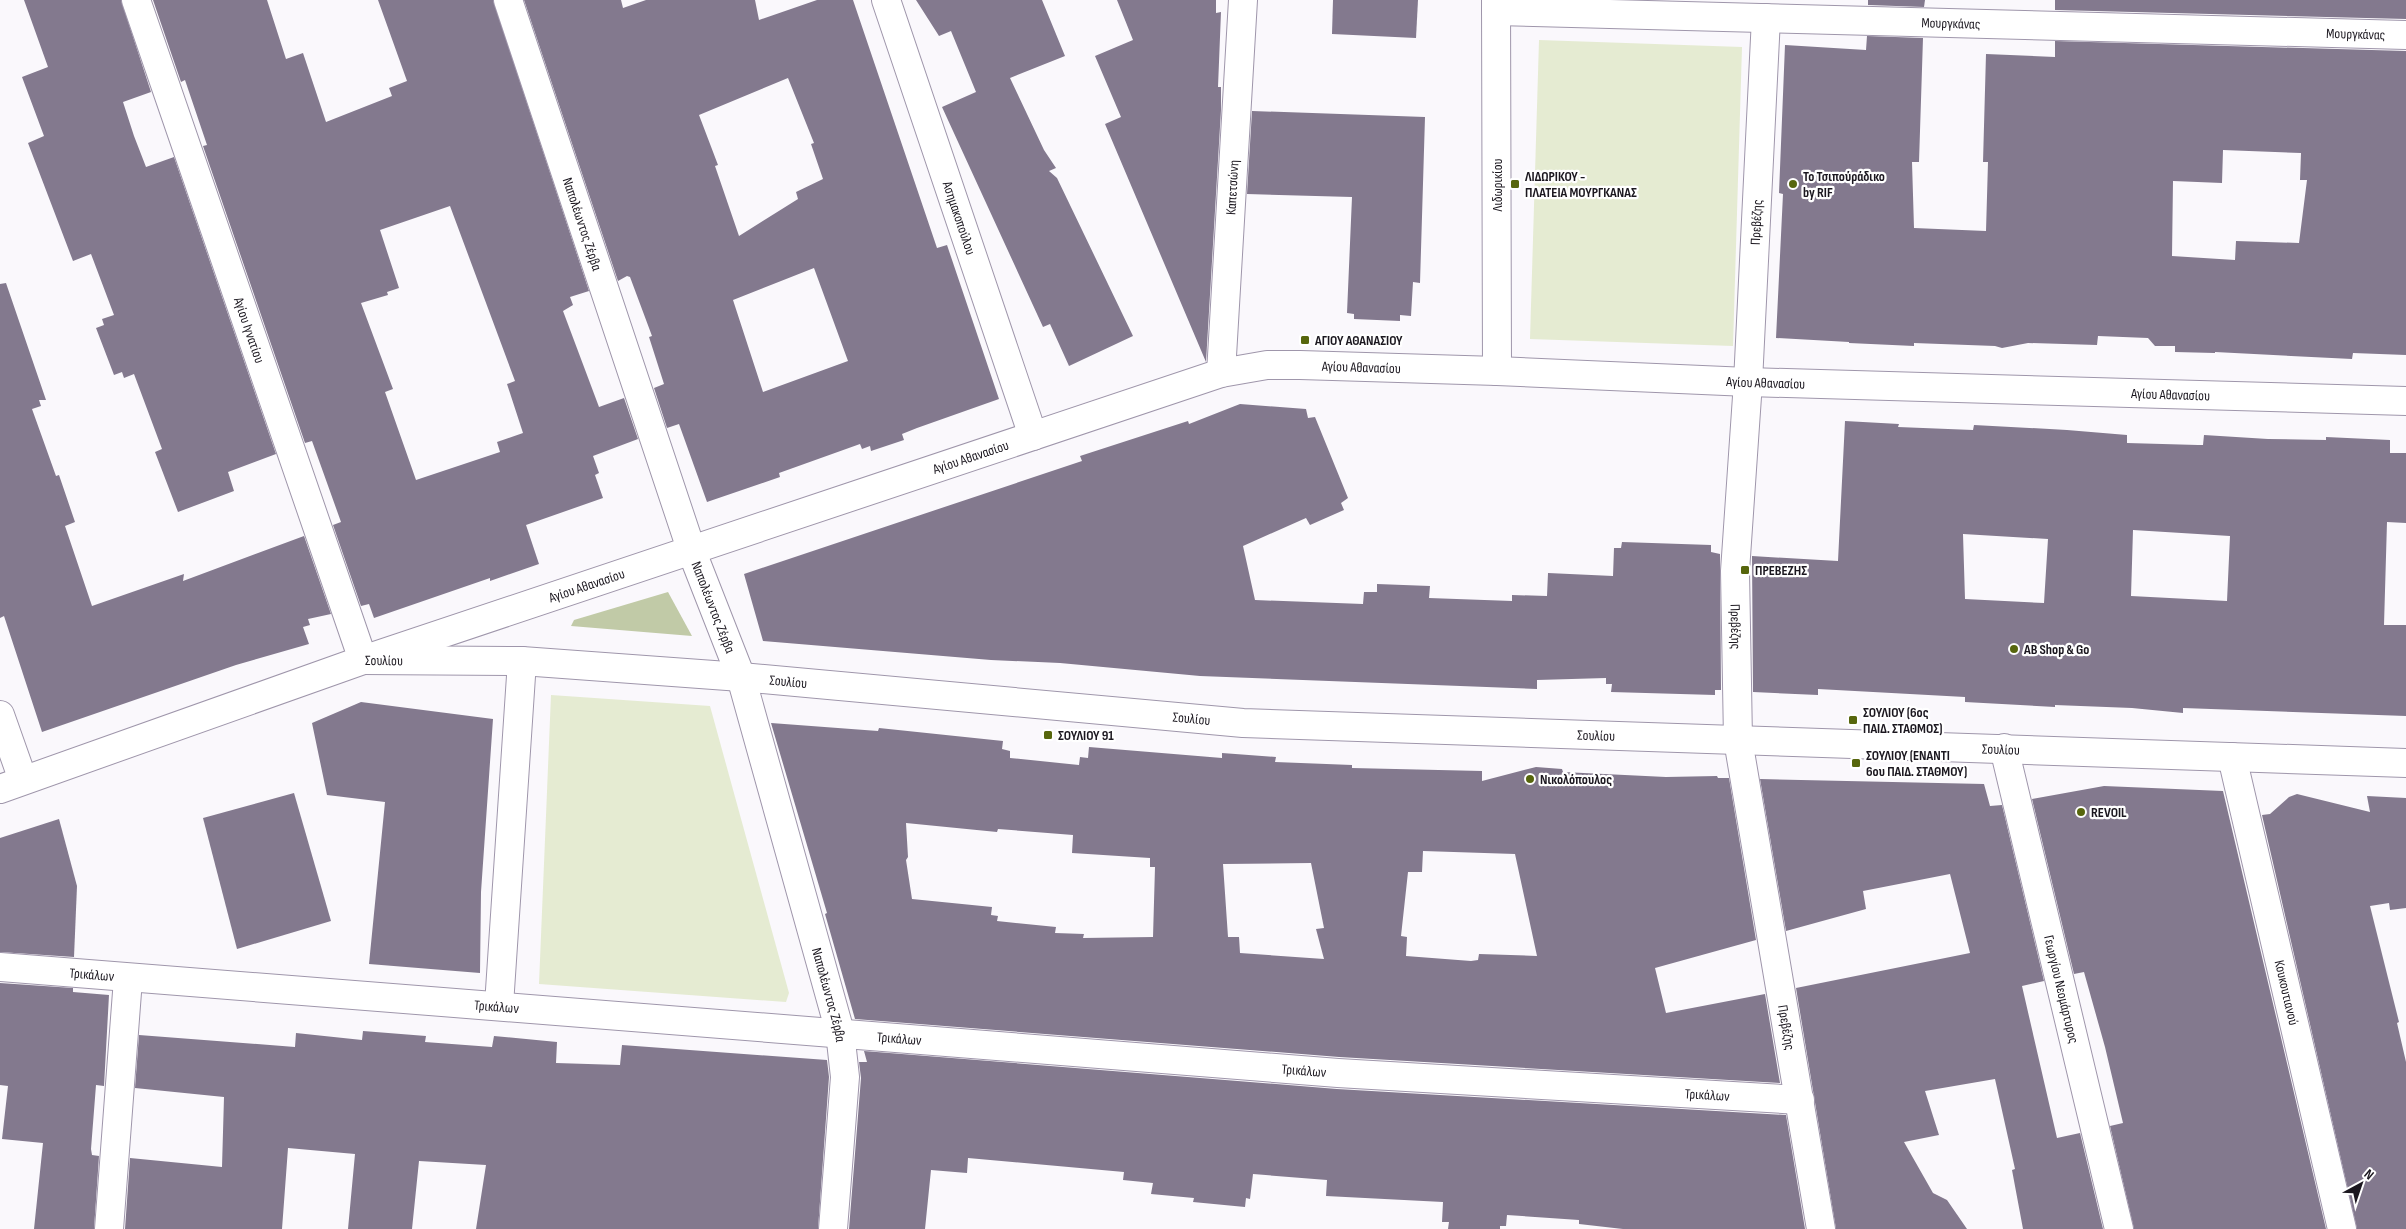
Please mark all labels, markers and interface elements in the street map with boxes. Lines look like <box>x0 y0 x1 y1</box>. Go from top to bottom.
street label: Μουργκάνας <box>1921 14 1981 32</box>
street label: Μουργκάνας <box>2326 24 2385 43</box>
street label: Λιδωρικίου <box>1489 158 1506 212</box>
street label: Καπετσώνη <box>1222 159 1242 215</box>
place label: ΛΙΔΩΡΙΚΟΥ - ΠΛΑΤΕΙΑ ΜΟΥΡΓΚΑΝΑΣ <box>1524 168 1637 201</box>
place label: To Τσιπούράδικο by RIF <box>1803 168 1885 201</box>
street label: Ναπολέωντος Ζέρβα <box>559 175 606 273</box>
street label: Ασημακοπούλου <box>939 178 980 257</box>
marker: ΛΙΔΩΡΙΚΟΥ - ΠΛΑΤΕΙΑ ΜΟΥΡΓΚΑΝΑΣ <box>1509 178 1521 190</box>
marker: To Τσιπούράδικο by RIF <box>1787 178 1799 190</box>
street label: Πρεβέζης <box>1746 199 1766 245</box>
street label: Αγίου Ιγνατίου <box>230 294 269 365</box>
place label: ΑΓΙΟΥ ΑΘΑΝΑΣΙΟΥ <box>1314 332 1403 349</box>
marker: ΑΓΙΟΥ ΑΘΑΝΑΣΙΟΥ <box>1299 334 1311 346</box>
street label: Αγίου Αθανασίου <box>1321 357 1401 377</box>
street label: Αγίου Αθανασίου <box>1725 373 1806 392</box>
street label: Αγίου Αθανασίου <box>2130 385 2210 404</box>
street label: Αγίου Αθανασίου <box>930 436 1011 478</box>
street label: Ναπολέωντος Ζέρβα <box>688 559 739 655</box>
place label: ΠΡΕΒΕΖΗΣ <box>1755 562 1807 579</box>
marker: ΠΡΕΒΕΖΗΣ <box>1739 564 1751 576</box>
street label: Αγίου Αθανασίου <box>546 565 627 606</box>
street label: Πρεβέζης <box>1727 604 1745 649</box>
place label: AB Shop & Go <box>2023 641 2089 658</box>
marker: AB Shop & Go <box>2008 643 2020 655</box>
street label: Σουλίου <box>365 652 403 669</box>
street label: Σουλίου <box>769 671 808 692</box>
place label: ΣΟΥΛΙΟΥ (6ος ΠΑΙΔ. ΣΤΑΘΜΟΣ) <box>1863 704 1942 737</box>
street label: Σουλίου <box>1172 708 1211 728</box>
marker: ΣΟΥΛΙΟΥ (6ος ΠΑΙΔ. ΣΤΑΘΜΟΣ) <box>1847 714 1859 726</box>
street label: Σουλίου <box>1577 726 1615 744</box>
place label: ΣΟΥΛΙΟΥ 91 <box>1058 727 1114 744</box>
marker: ΣΟΥΛΙΟΥ 91 <box>1042 729 1054 741</box>
street label: Σουλίου <box>1982 740 2020 758</box>
place label: ΣΟΥΛΙΟΥ (ΕΝΑΝΤΙ 6ου ΠΑΙΔ. ΣΤΑΘΜΟΥ) <box>1866 747 1967 780</box>
marker: ΣΟΥΛΙΟΥ (ΕΝΑΝΤΙ 6ου ΠΑΙΔ. ΣΤΑΘΜΟΥ) <box>1850 757 1862 769</box>
place label: Νικολόπουλος <box>1540 771 1612 788</box>
marker: Νικολόπουλος <box>1524 773 1536 785</box>
place label: REVOIL <box>2091 804 2127 821</box>
marker: REVOIL <box>2075 806 2087 818</box>
street label: Γεωργίου Νεομάρτυρος <box>2041 933 2083 1045</box>
street label: Ναπολέωντος Ζέρβα <box>808 946 850 1043</box>
street label: Κουκουτιανού <box>2271 959 2303 1027</box>
street label: Τρικάλων <box>69 964 115 985</box>
street label: Τρικάλων <box>473 996 520 1017</box>
street label: Πρεβέζης <box>1775 1004 1799 1051</box>
street label: Τρικάλων <box>876 1028 923 1049</box>
street label: Τρικάλων <box>1281 1060 1327 1081</box>
street label: Τρικάλων <box>1684 1085 1731 1104</box>
north arrow <box>2336 1159 2386 1209</box>
text: N <box>2361 1166 2377 1183</box>

